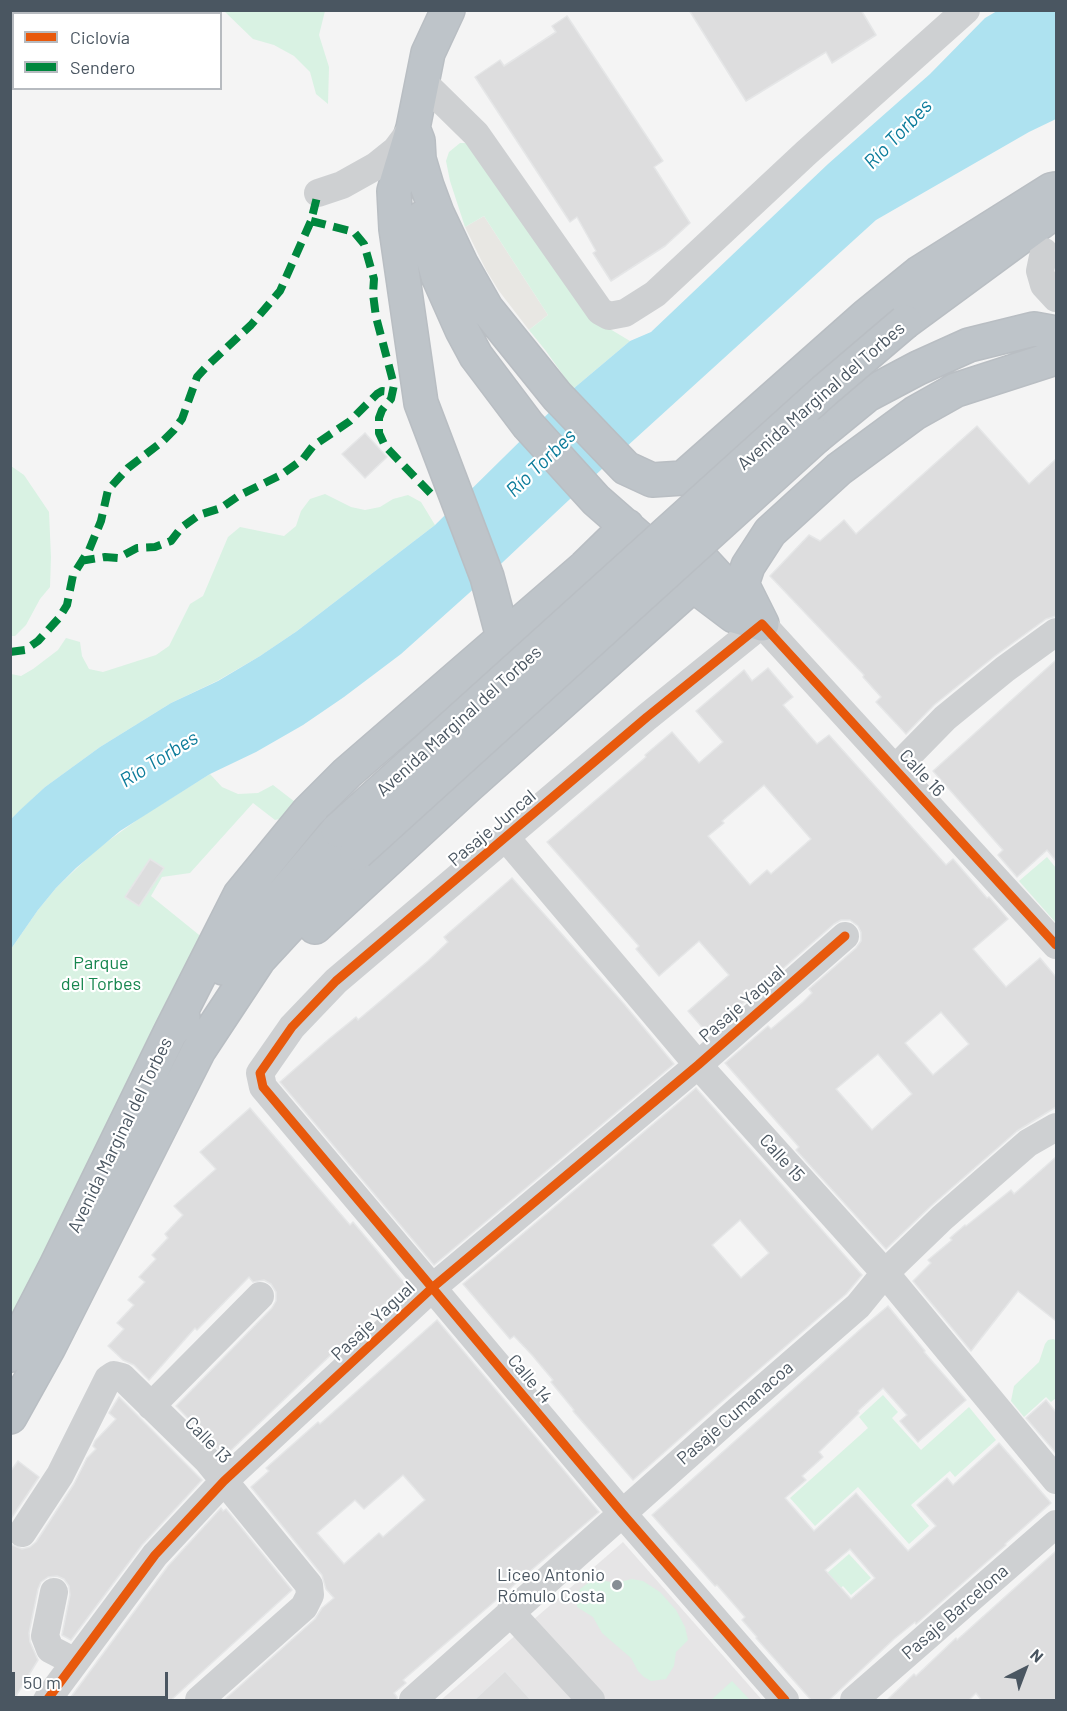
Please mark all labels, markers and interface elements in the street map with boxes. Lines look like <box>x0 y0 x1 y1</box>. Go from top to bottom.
legend <box>12 12 222 90</box>
text: Ciclovía <box>70 26 130 48</box>
text: Sendero <box>70 56 135 78</box>
water label: Río Torbes <box>859 94 937 174</box>
street label: Avenida Marginal del Torbes <box>733 317 909 475</box>
water label: Río Torbes <box>501 424 581 502</box>
street label: Avenida Marginal del Torbes <box>372 641 546 801</box>
water label: Río Torbes <box>115 726 203 792</box>
street label: Calle 16 <box>895 745 949 801</box>
street label: Pasaje Juncal <box>444 785 540 871</box>
park label: Parque del Torbes <box>61 952 141 994</box>
street label: Pasaje Yagual <box>695 961 789 1047</box>
street label: Avenida Marginal del Torbes <box>63 1034 177 1236</box>
street label: Calle 15 <box>755 1130 809 1186</box>
street label: Pasaje Yagual <box>327 1277 419 1365</box>
street label: Calle 14 <box>503 1350 557 1408</box>
street label: Pasaje Cumanacoa <box>672 1357 798 1469</box>
street label: Calle 13 <box>180 1412 236 1468</box>
street label: Pasaje Barcelona <box>897 1560 1013 1664</box>
place label: Liceo Antonio Rómulo Costa <box>497 1564 605 1606</box>
marker: Liceo Antonio Rómulo Costa <box>610 1578 624 1592</box>
north arrow <box>995 1639 1055 1699</box>
text: N <box>1027 1645 1048 1666</box>
scale bar <box>15 1660 171 1698</box>
text: 50 m <box>23 1671 61 1693</box>

